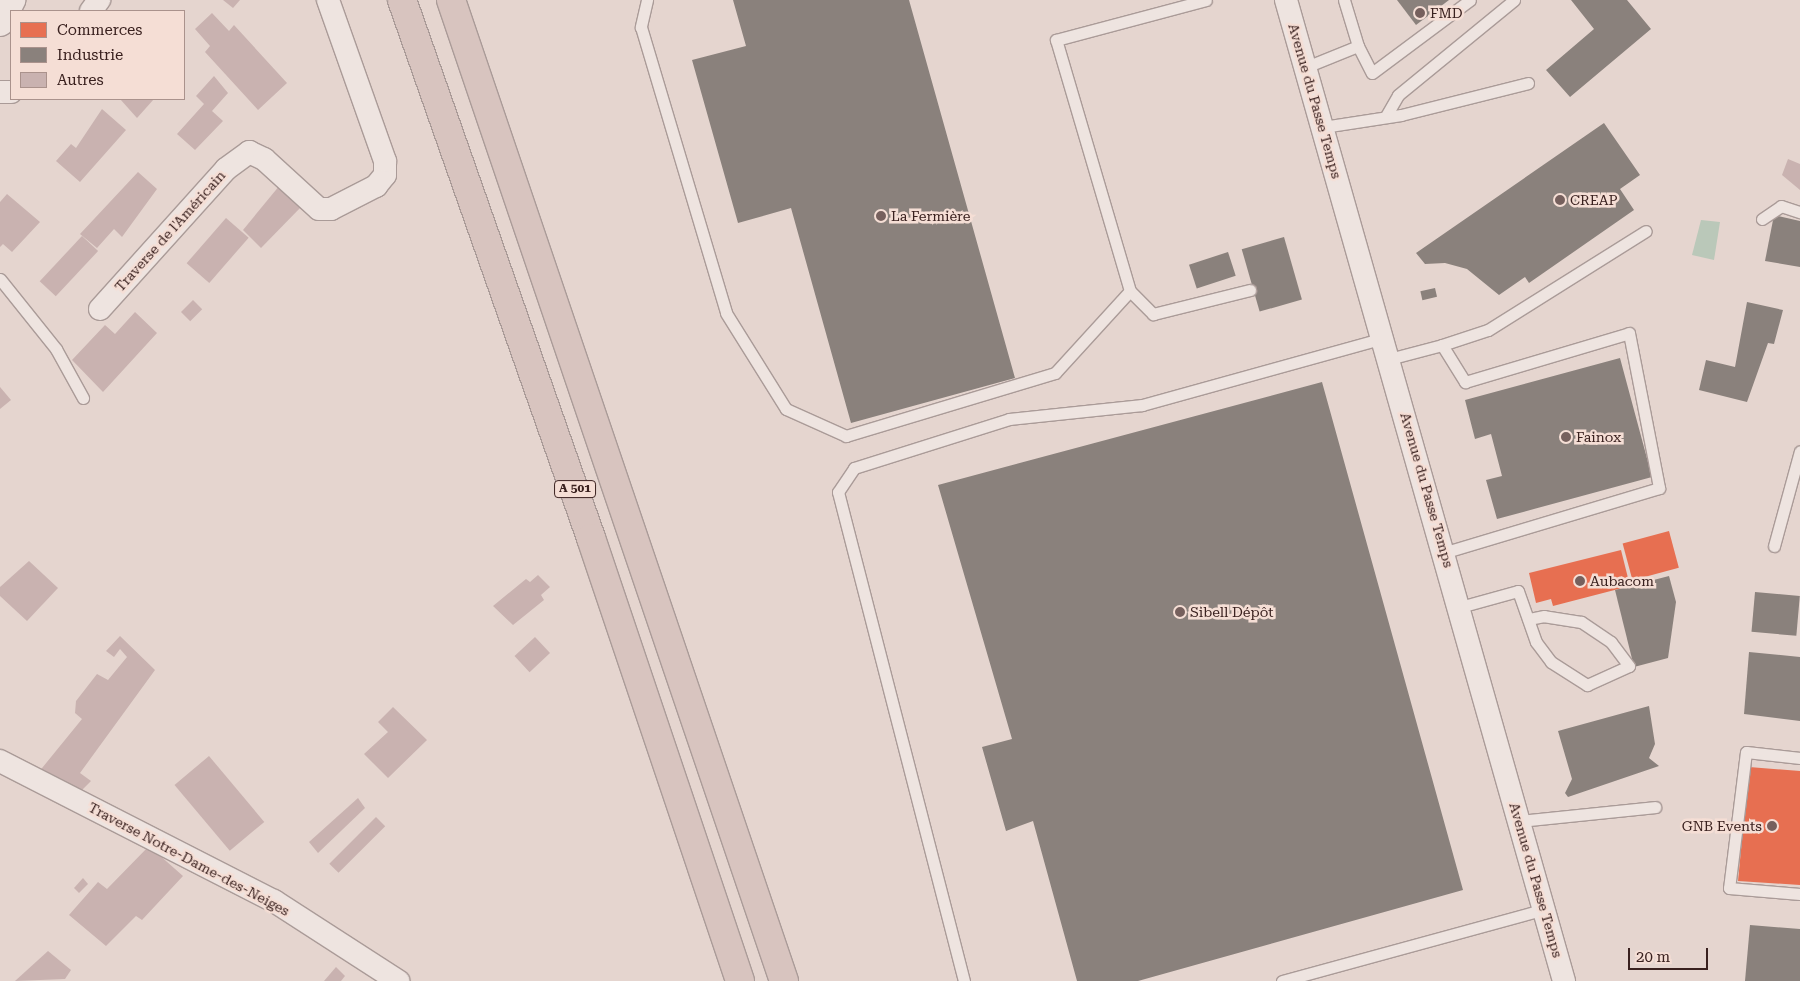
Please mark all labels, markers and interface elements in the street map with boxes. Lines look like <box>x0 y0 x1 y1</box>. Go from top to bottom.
place label: FMD <box>1430 5 1463 21</box>
marker: FMD <box>1414 7 1426 19</box>
legend <box>10 10 185 100</box>
text: Commerces <box>57 21 142 39</box>
street label: Avenue du Passe Temps <box>1285 22 1345 180</box>
text: Industrie <box>57 46 123 64</box>
text: Autres <box>57 71 104 89</box>
street label: Traverse de l'Américain <box>111 167 229 295</box>
place label: CREAP <box>1570 192 1618 208</box>
marker: CREAP <box>1554 194 1566 206</box>
place label: La Fermière <box>891 208 970 224</box>
marker: La Fermière <box>875 210 887 222</box>
street label: Avenue du Passe Temps <box>1397 411 1457 569</box>
place label: Fainox <box>1576 429 1621 445</box>
marker: Fainox <box>1560 431 1572 443</box>
road number: A 501 <box>554 479 596 498</box>
place label: Aubacom <box>1590 573 1654 589</box>
marker: Aubacom <box>1574 575 1586 587</box>
place label: Sibell Dépôt <box>1190 604 1274 620</box>
marker: Sibell Dépôt <box>1174 606 1186 618</box>
street label: Traverse Notre-Dame-des-Neiges <box>86 799 292 919</box>
street label: Avenue du Passe Temps <box>1506 801 1566 959</box>
place label: GNB Events <box>1682 818 1762 834</box>
marker: GNB Events <box>1766 820 1778 832</box>
scale bar <box>1630 938 1710 970</box>
text: 20 m <box>1636 948 1670 966</box>

